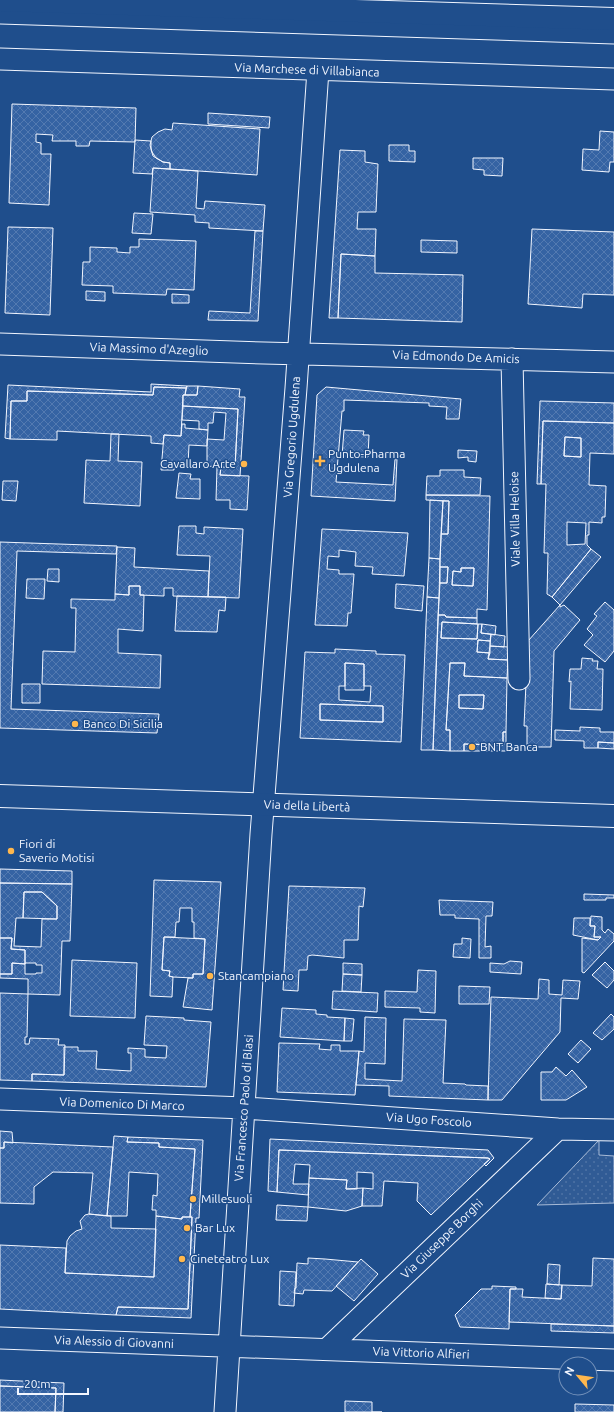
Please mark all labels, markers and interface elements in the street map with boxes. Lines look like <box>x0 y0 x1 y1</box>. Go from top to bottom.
street label: Via Marchese di Villabianca <box>234 60 380 79</box>
street label: Via Massimo d'Azeglio <box>89 340 209 357</box>
street label: Via Edmondo De Amicis <box>392 348 520 365</box>
street label: Via Gregorio Ugdulena <box>281 376 302 498</box>
place label: Punto-Pharma Ugdulena <box>328 447 405 474</box>
marker: Punto-Pharma Ugdulena <box>315 456 325 466</box>
place label: Cavallaro Arte <box>160 457 236 470</box>
marker: Cavallaro Arte <box>239 459 249 469</box>
street label: Viale Villa Heloise <box>507 471 522 567</box>
place label: Banco Di Sicilia <box>83 717 163 730</box>
marker: Banco Di Sicilia <box>70 719 80 729</box>
place label: BNT Banca <box>480 740 538 753</box>
marker: BNT Banca <box>467 742 477 752</box>
street label: Via della Libertà <box>263 797 351 814</box>
place label: Fiori di Saverio Motisi <box>19 837 94 864</box>
marker: Fiori di Saverio Motisi <box>6 846 16 856</box>
place label: Stancampiano <box>218 969 294 982</box>
marker: Stancampiano <box>205 971 215 981</box>
street label: Via Francesco Paolo di Blasi <box>232 1034 255 1182</box>
street label: Via Domenico Di Marco <box>59 1095 185 1112</box>
street label: Via Ugo Foscolo <box>386 1110 472 1129</box>
place label: Millesuoli <box>201 1192 252 1205</box>
marker: Millesuoli <box>188 1194 198 1204</box>
street label: Via Giuseppe Borghi <box>398 1196 485 1281</box>
place label: Bar Lux <box>195 1221 235 1234</box>
marker: Bar Lux <box>182 1223 192 1233</box>
place label: Cineteatro Lux <box>190 1252 269 1265</box>
marker: Cineteatro Lux <box>177 1254 187 1264</box>
street label: Via Alessio di Giovanni <box>54 1333 174 1350</box>
street label: Via Vittorio Alfieri <box>372 1344 470 1361</box>
north arrow <box>558 1356 598 1396</box>
text: N <box>562 1365 576 1378</box>
scale bar <box>18 1370 88 1396</box>
text: 20 m <box>24 1377 51 1390</box>

